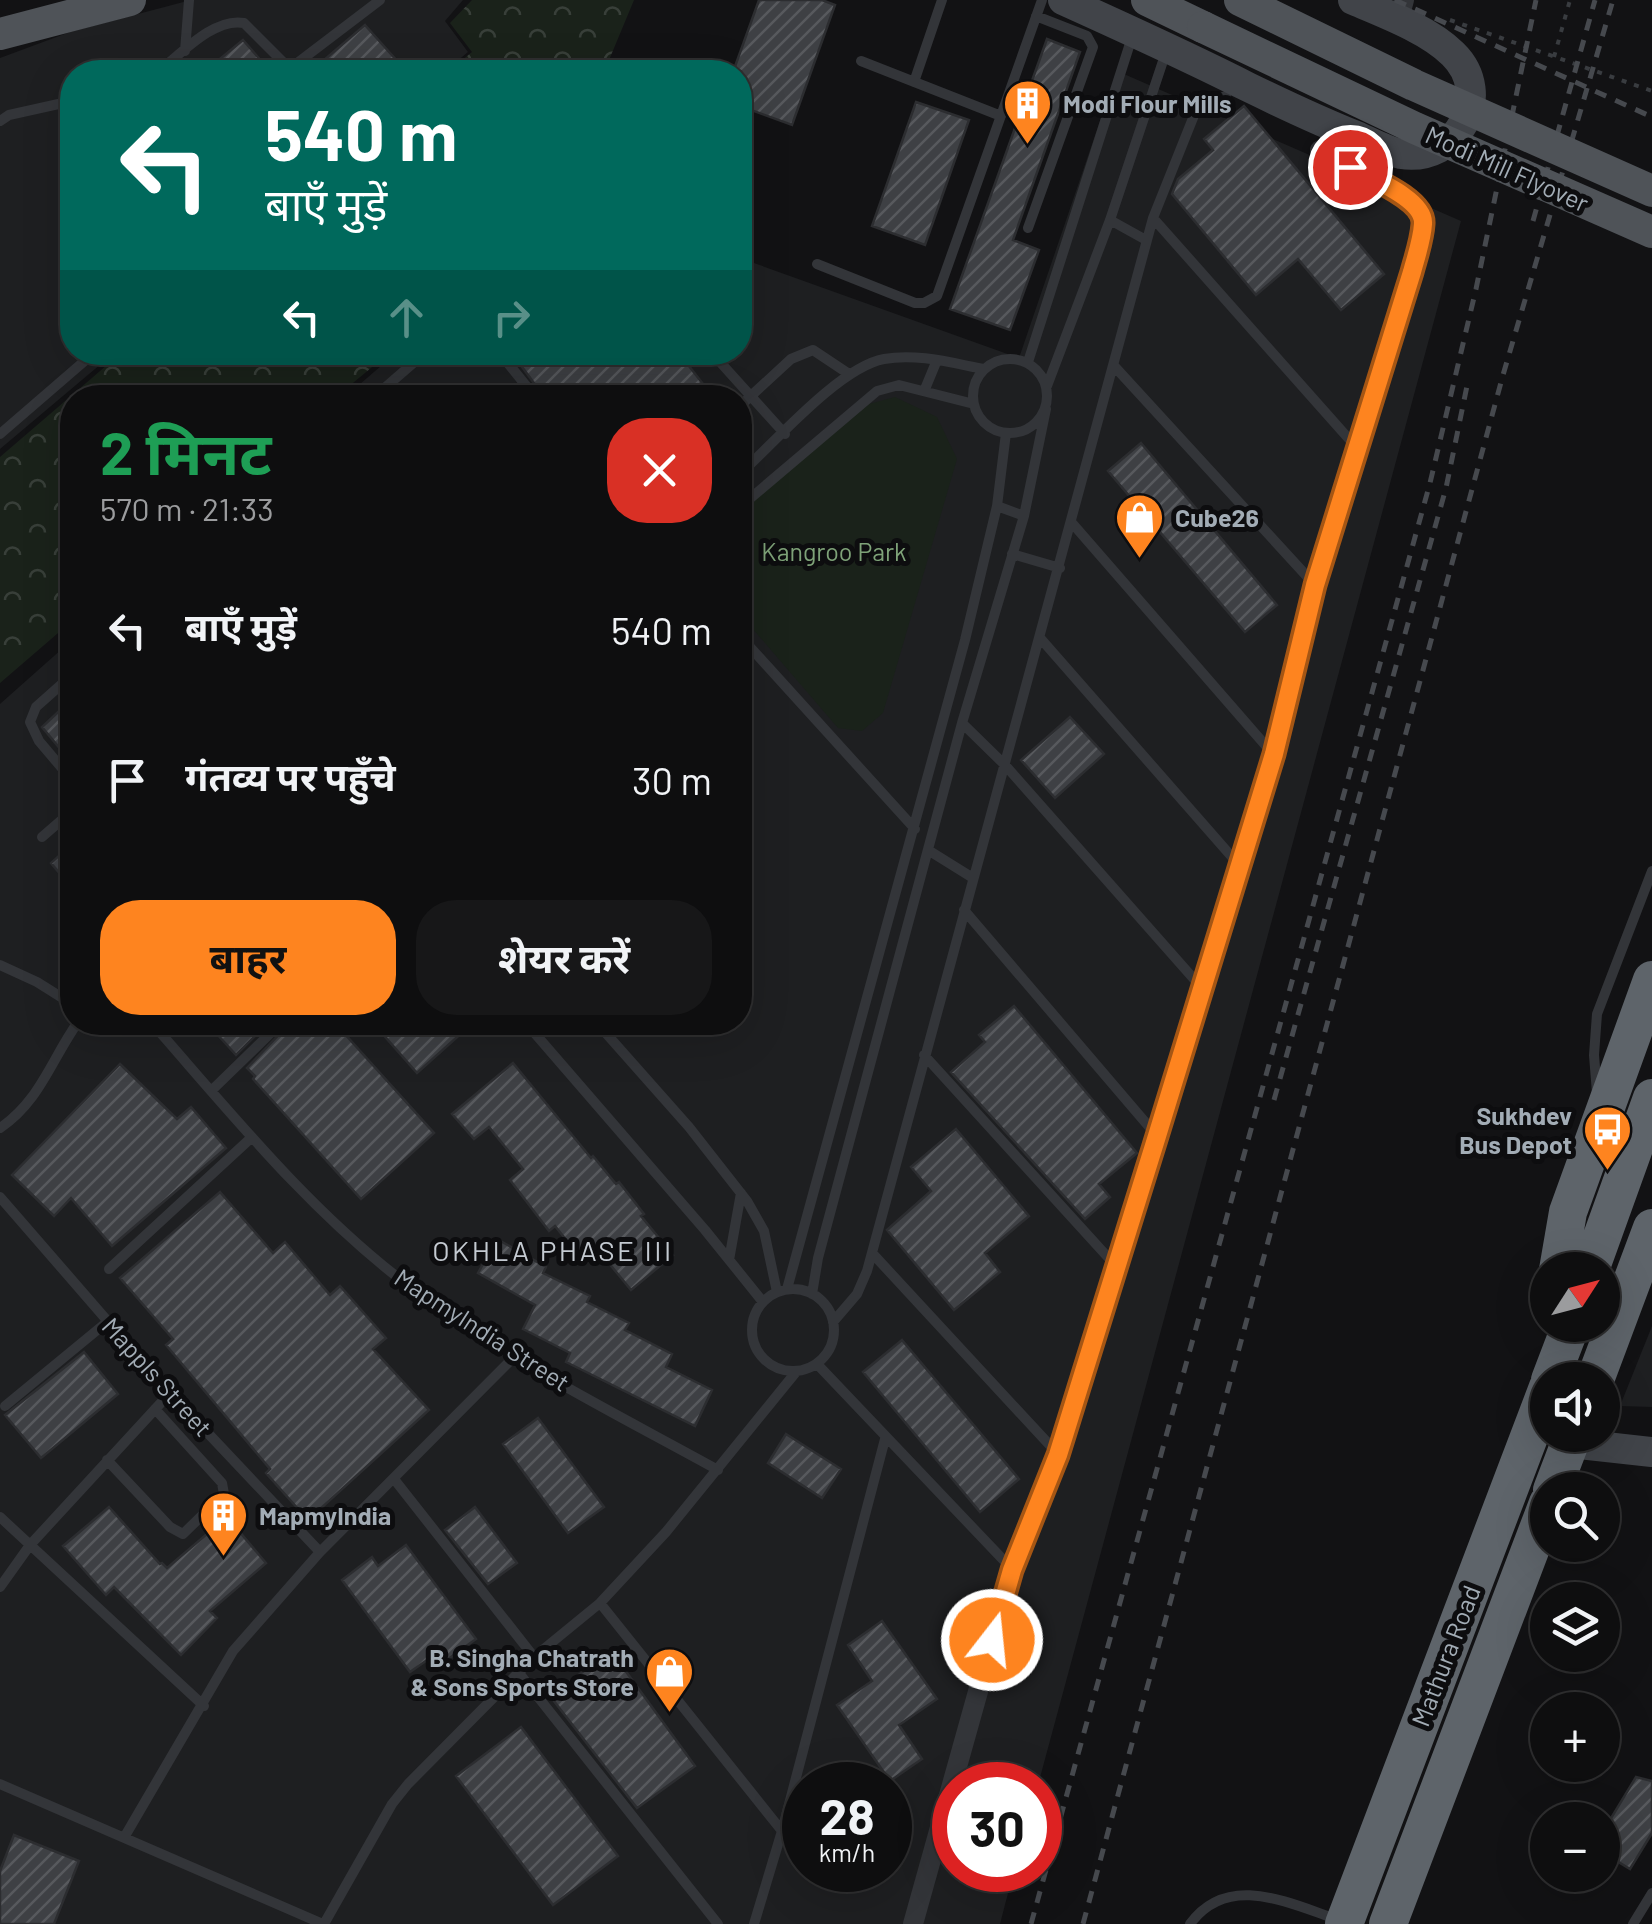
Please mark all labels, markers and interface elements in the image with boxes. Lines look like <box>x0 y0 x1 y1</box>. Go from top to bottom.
building icon: Modi Flour Mills <box>1002 78 1054 146</box>
place label: Modi Flour Mills <box>1063 88 1232 118</box>
text: 540 m <box>265 91 457 175</box>
icon: left <box>100 100 230 230</box>
street label: Modi Mill Flyover <box>1421 119 1594 217</box>
pin <box>1308 125 1393 210</box>
icon: arrive <box>1323 140 1378 195</box>
text: बाएँ मुड़ें <box>265 176 387 230</box>
icon: left <box>274 290 329 345</box>
icon: ahead <box>379 290 434 345</box>
icon: right <box>484 290 539 345</box>
text: 2 मिनट <box>100 415 272 487</box>
button: close <box>607 418 712 523</box>
text: 570 m · 21:33 <box>100 489 274 527</box>
shop icon: Cube26 <box>1114 492 1166 560</box>
place label: Cube26 <box>1175 502 1259 532</box>
park label: Kangroo Park <box>761 536 907 566</box>
icon: left <box>100 603 155 658</box>
text: बाएँ मुड़ें <box>185 603 297 649</box>
text: 540 m <box>611 607 712 653</box>
icon: arrive <box>100 753 155 808</box>
text: गंतव्य पर पहुँचे <box>185 753 396 799</box>
text: 30 m <box>632 757 712 803</box>
button: बाहर <box>100 900 396 1015</box>
button: शेयर करें <box>416 900 712 1015</box>
place label: Sukhdev Bus Depot <box>1459 1100 1572 1159</box>
bus stop icon: Sukhdev Bus Depot <box>1581 1104 1633 1172</box>
district label: OKHLA PHASE III <box>432 1233 674 1267</box>
north arrow <box>1530 1252 1620 1342</box>
map controls <box>1530 1252 1620 1892</box>
street label: MapmyIndia Street <box>390 1262 576 1397</box>
street label: Mappls Street <box>97 1311 219 1442</box>
button: sound <box>1530 1362 1620 1452</box>
button: search <box>1530 1472 1620 1562</box>
building icon: MapmyIndia <box>198 1490 250 1558</box>
place label: MapmyIndia <box>259 1500 391 1530</box>
street label: Mathura Road <box>1404 1581 1486 1730</box>
button: layers <box>1530 1582 1620 1672</box>
position arrow <box>940 1588 1044 1692</box>
place label: B. Singha Chatrath & Sons Sports Store <box>411 1642 634 1701</box>
shop icon: B. Singha Chatrath & Sons Sports Store <box>643 1646 695 1714</box>
button: + <box>1530 1692 1620 1782</box>
speed limit sign: 30 <box>932 1762 1062 1892</box>
text: 28 <box>819 1785 875 1845</box>
button: − <box>1530 1802 1620 1892</box>
text: km/h <box>819 1837 875 1867</box>

